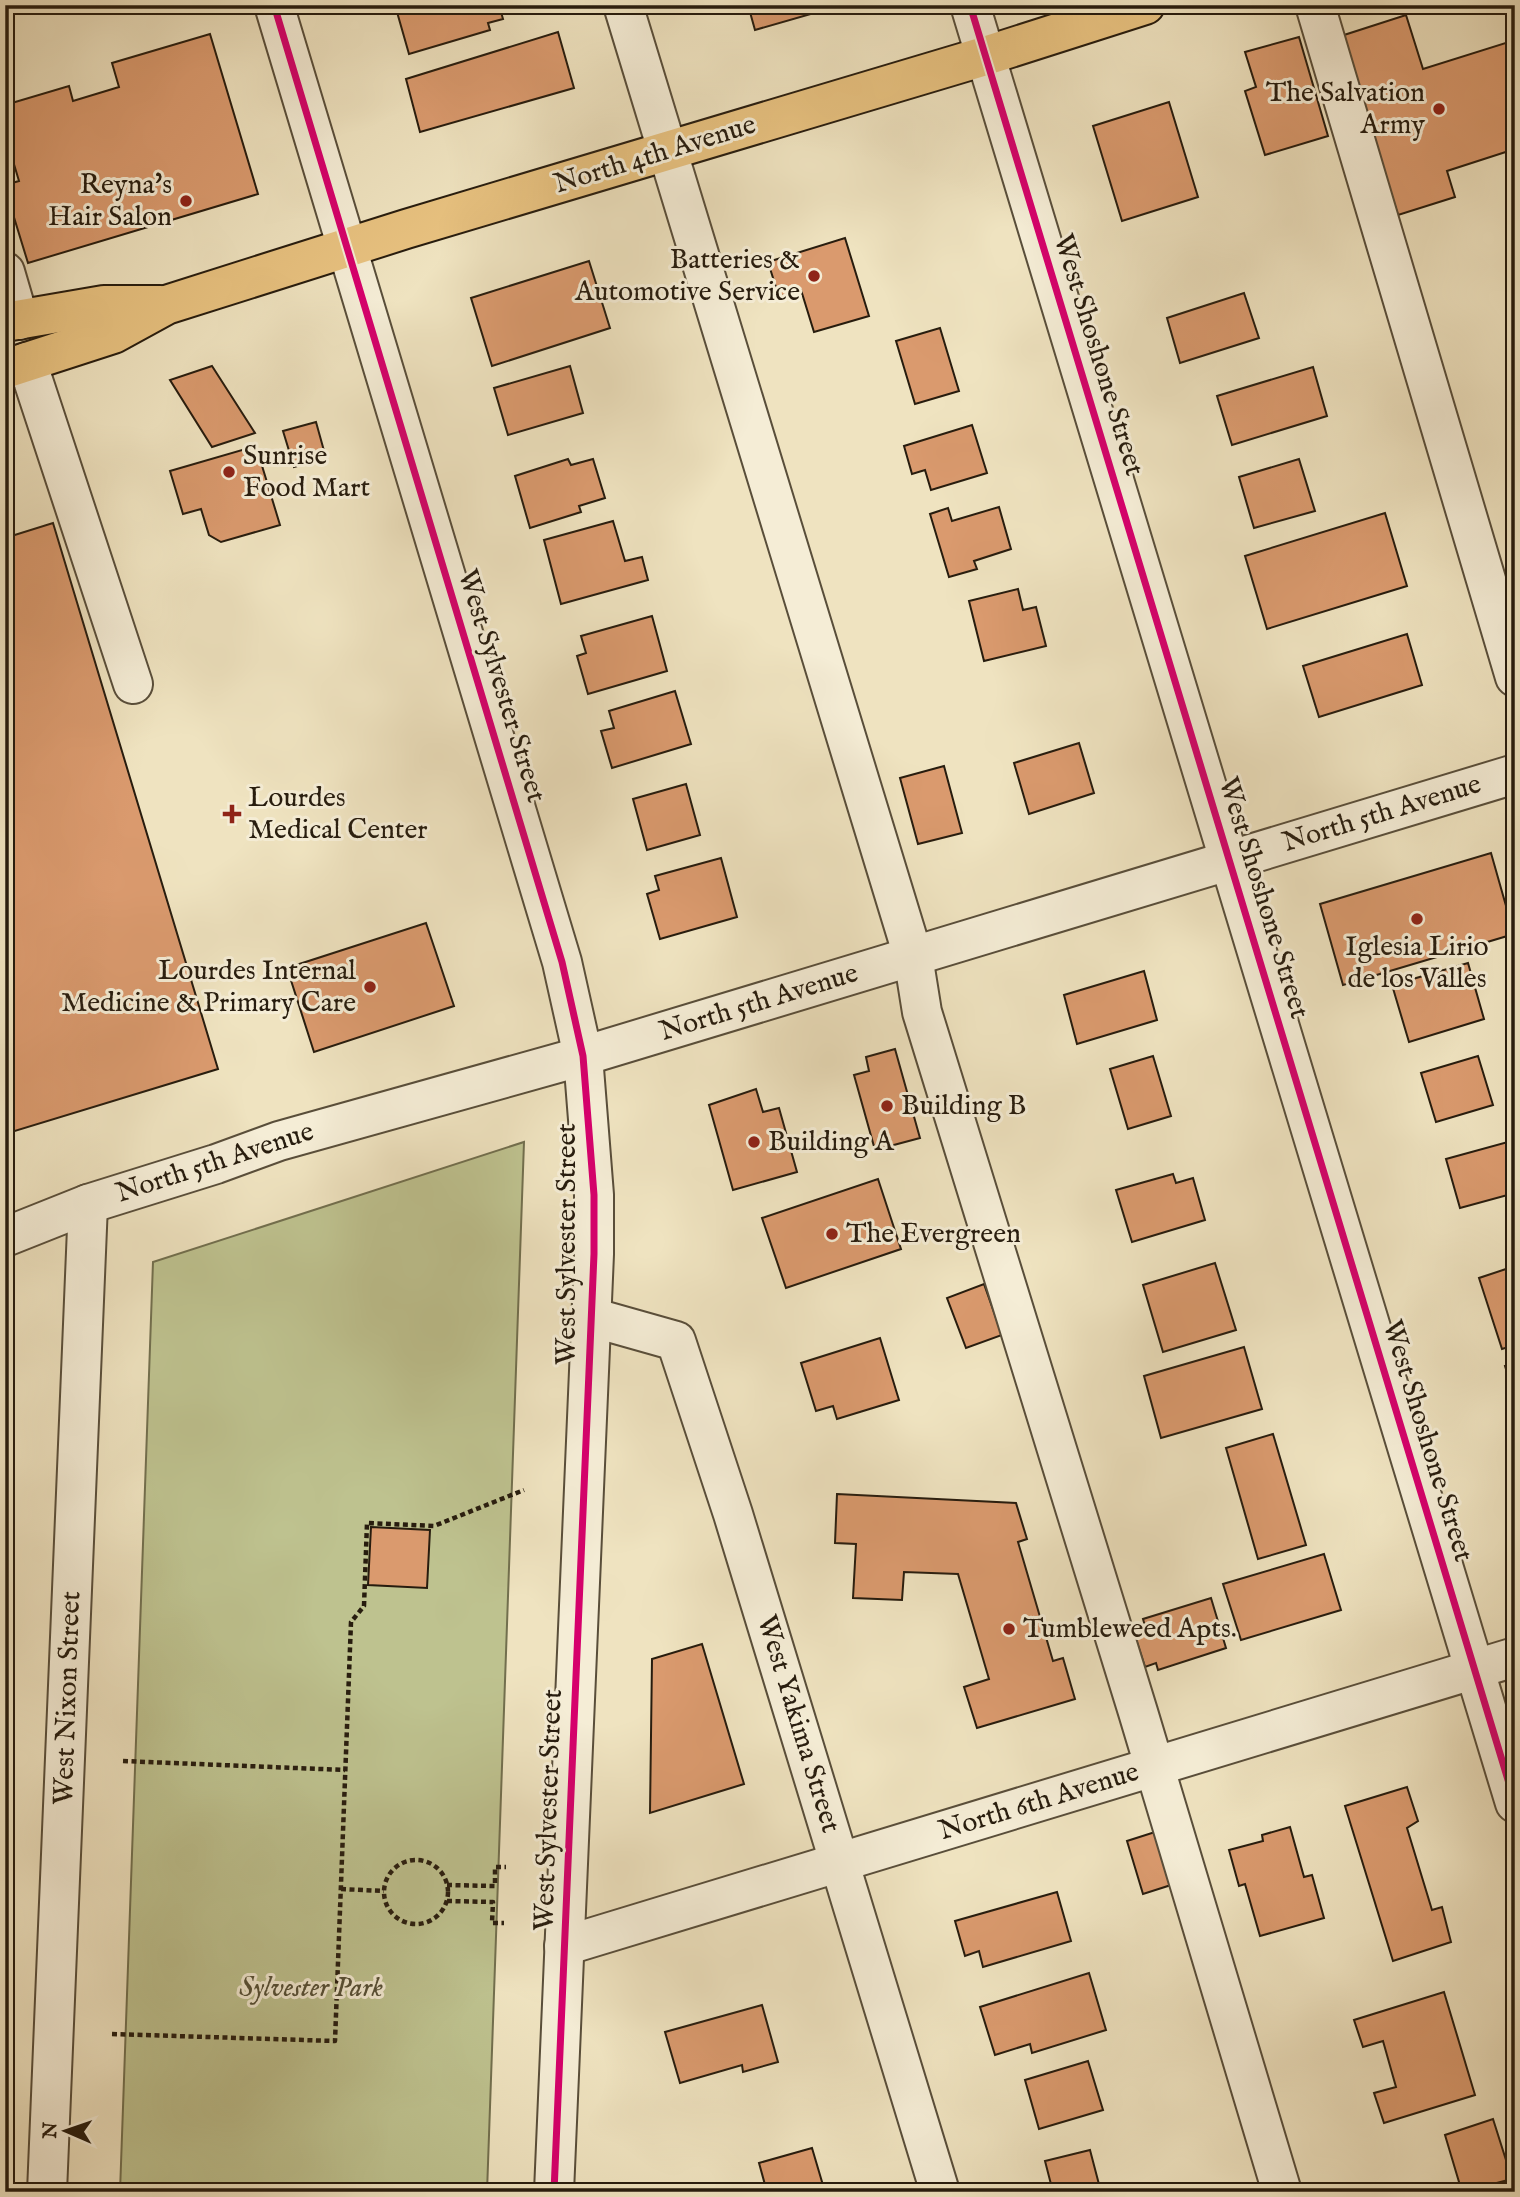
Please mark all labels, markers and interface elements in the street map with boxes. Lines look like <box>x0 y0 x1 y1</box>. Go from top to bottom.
place label: The Salvation Army <box>1266 76 1425 143</box>
marker: The Salvation Army <box>1431 101 1447 117</box>
street label: North 4th Avenue <box>550 108 760 202</box>
place label: Reyna's Hair Salon <box>48 168 172 235</box>
marker: Reyna's Hair Salon <box>178 193 194 209</box>
street label: West Shoshone Street <box>1045 230 1152 481</box>
place label: Batteries & Automotive Service <box>574 243 800 310</box>
marker: Batteries & Automotive Service <box>806 268 822 284</box>
place label: Sunrise Food Mart <box>243 439 370 506</box>
marker: Sunrise Food Mart <box>221 464 237 480</box>
street label: West Sylvester Street <box>449 565 553 807</box>
street label: North 5th Avenue <box>1279 767 1486 861</box>
street label: West Shoshone Street <box>1210 773 1317 1024</box>
place label: Lourdes Medical Center <box>248 781 428 848</box>
marker: Lourdes Medical Center <box>222 804 242 824</box>
marker: Iglesia Lirio de los Valles <box>1409 911 1425 927</box>
place label: Iglesia Lirio de los Valles <box>1345 930 1489 997</box>
place label: Lourdes Internal Medicine & Primary Care <box>61 954 356 1021</box>
street label: North 5th Avenue <box>656 956 863 1050</box>
marker: Lourdes Internal Medicine & Primary Care <box>362 979 378 995</box>
place label: Building B <box>901 1089 1026 1124</box>
marker: Building B <box>879 1098 895 1114</box>
street label: North 5th Avenue <box>112 1115 318 1211</box>
street label: West Sylvester Street <box>550 1123 585 1365</box>
place label: Building A <box>768 1125 895 1160</box>
marker: Building A <box>746 1134 762 1150</box>
place label: The Evergreen <box>846 1217 1021 1252</box>
marker: The Evergreen <box>824 1226 840 1242</box>
street label: West Shoshone Street <box>1374 1316 1481 1567</box>
street label: West Nixon Street <box>47 1590 89 1806</box>
street label: West Yakima Street <box>748 1611 848 1838</box>
place label: Tumbleweed Apts. <box>1023 1612 1237 1647</box>
marker: Tumbleweed Apts. <box>1001 1621 1017 1637</box>
street label: West Sylvester Street <box>527 1688 571 1932</box>
street label: North 6th Avenue <box>935 1755 1143 1849</box>
park label: Sylvester Park <box>239 1971 383 2006</box>
north arrow <box>32 2096 102 2166</box>
text: N <box>39 2121 63 2140</box>

